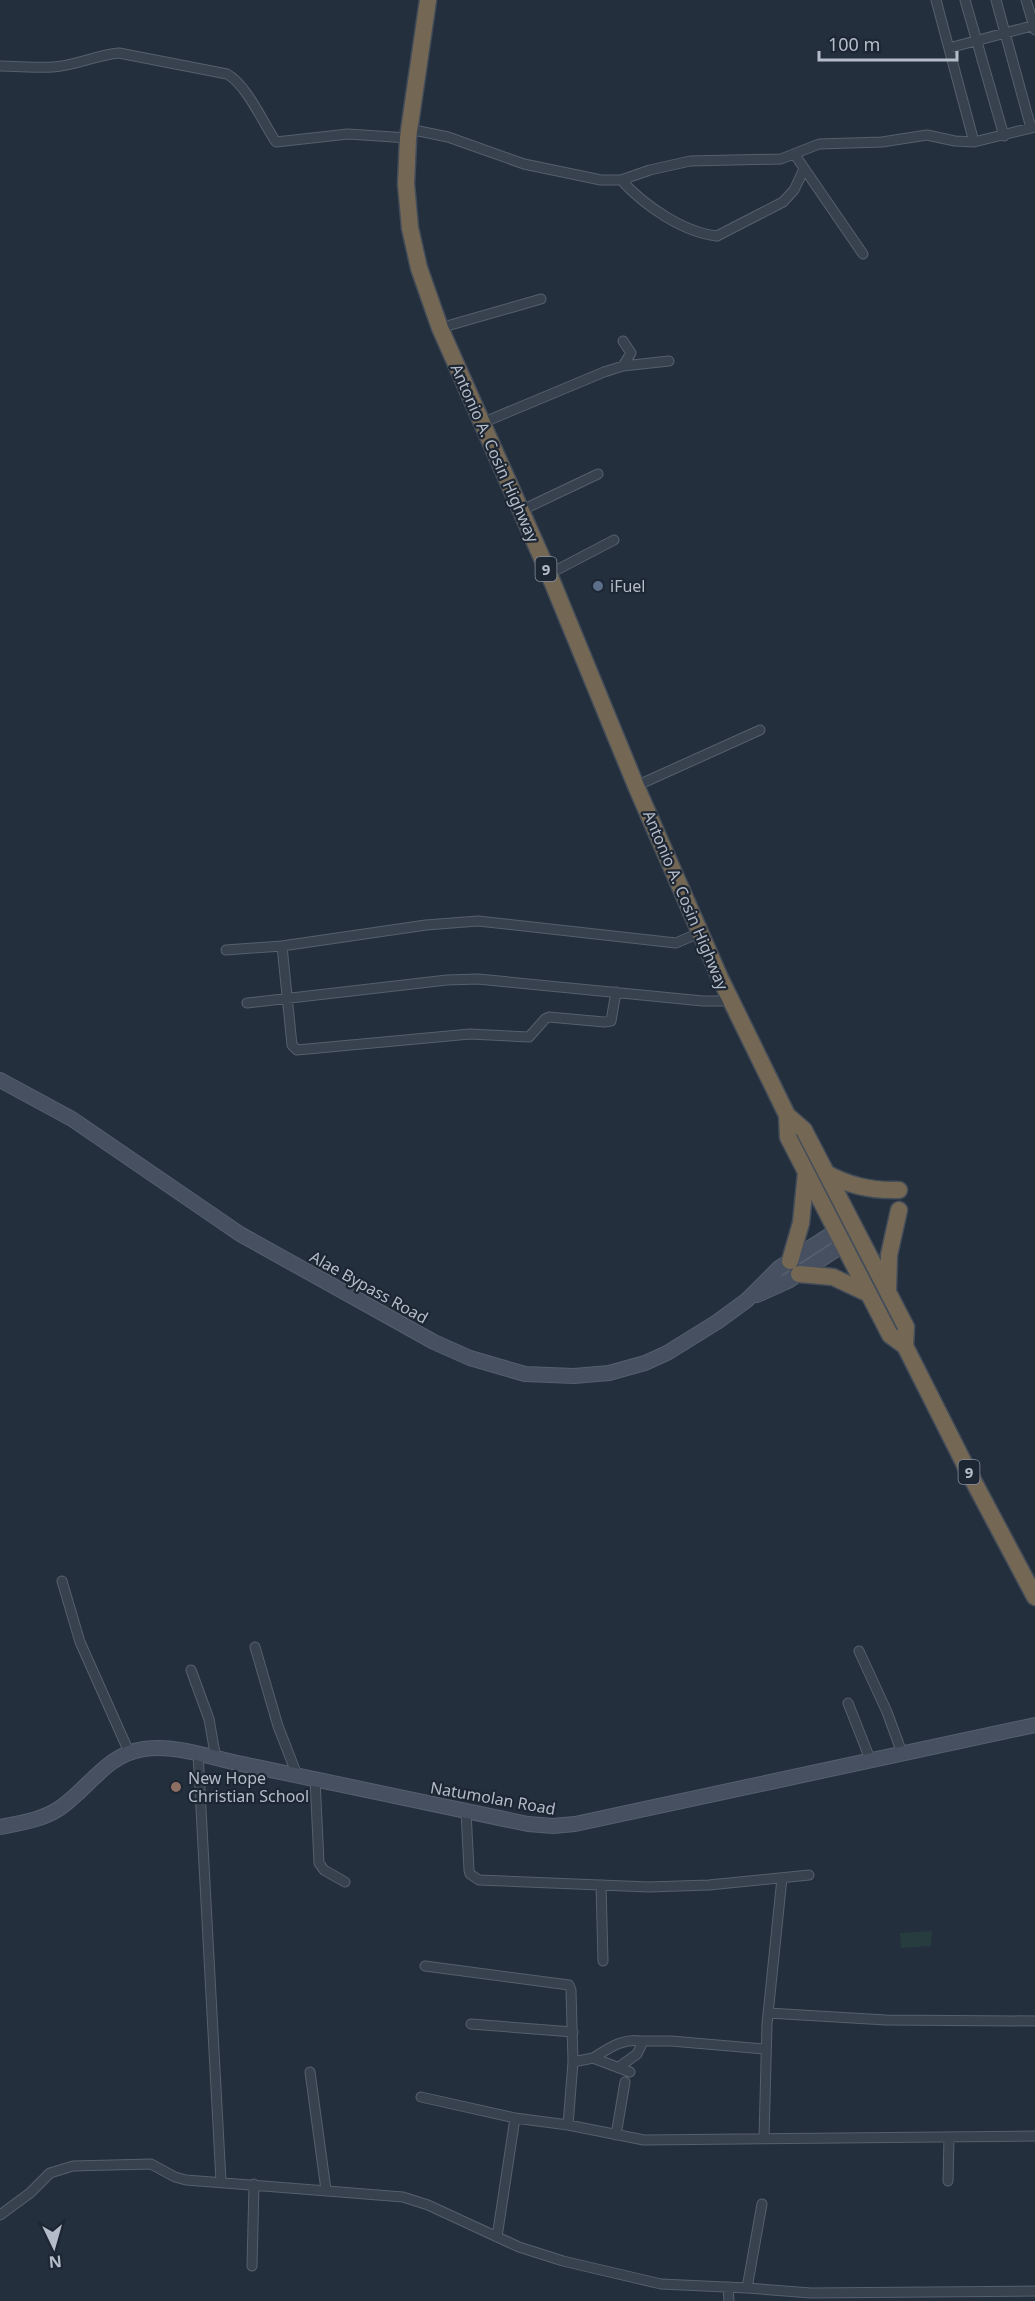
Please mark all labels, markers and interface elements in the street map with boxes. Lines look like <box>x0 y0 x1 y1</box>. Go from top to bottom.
scale bar <box>819 24 957 62</box>
text: 100 m <box>828 32 880 56</box>
street label: Antonio A. Cosin Highway <box>446 360 545 546</box>
road number: 9 <box>536 557 556 581</box>
place label: iFuel <box>610 575 645 597</box>
marker: iFuel <box>591 579 605 593</box>
street label: Antonio A. Cosin Highway <box>638 807 734 994</box>
street label: Alae Bypass Road <box>306 1245 432 1329</box>
road number: 9 <box>958 1460 980 1484</box>
place label: New Hope Christian School <box>188 1767 309 1807</box>
street label: Natumolan Road <box>429 1776 557 1820</box>
marker: New Hope Christian School <box>169 1780 183 1794</box>
north arrow <box>24 2217 84 2277</box>
text: N <box>48 2250 63 2273</box>

